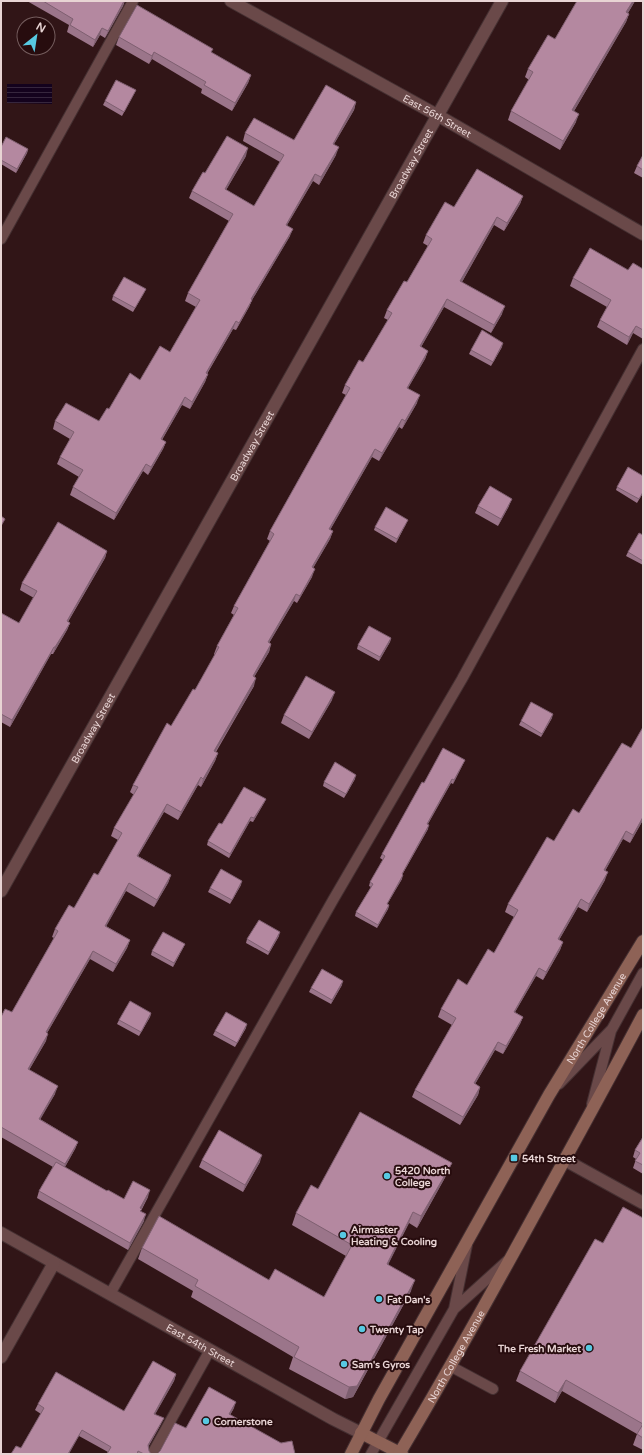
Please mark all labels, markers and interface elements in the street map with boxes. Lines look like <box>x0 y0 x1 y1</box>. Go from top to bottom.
north arrow <box>16 16 56 56</box>
text: N <box>34 20 48 36</box>
street label: East 56th Street <box>400 92 473 141</box>
street label: Broadway Street <box>387 127 436 201</box>
street label: Broadway Street <box>228 409 277 483</box>
street label: Broadway Street <box>69 691 118 766</box>
street label: North College Avenue <box>564 971 629 1066</box>
marker: 54th Street <box>509 1153 519 1163</box>
place label: 54th Street <box>522 1153 576 1165</box>
place label: 5420 North College <box>395 1165 450 1189</box>
marker: 5420 North College <box>382 1171 392 1181</box>
place label: Airmaster Heating & Cooling <box>351 1224 437 1248</box>
marker: Airmaster Heating & Cooling <box>338 1230 348 1240</box>
marker: Fat Dan's <box>374 1294 384 1304</box>
place label: Fat Dan's <box>387 1294 431 1306</box>
street label: North College Avenue <box>426 1308 488 1405</box>
street label: East 54th Street <box>164 1322 237 1370</box>
marker: Twenty Tap <box>357 1324 367 1334</box>
place label: Twenty Tap <box>369 1324 425 1336</box>
place label: The Fresh Market <box>497 1343 581 1355</box>
marker: The Fresh Market <box>584 1343 594 1353</box>
marker: Sam's Gyros <box>339 1359 349 1369</box>
place label: Sam's Gyros <box>352 1359 410 1371</box>
marker: Cornerstone <box>201 1416 211 1426</box>
place label: Cornerstone <box>214 1416 273 1428</box>

